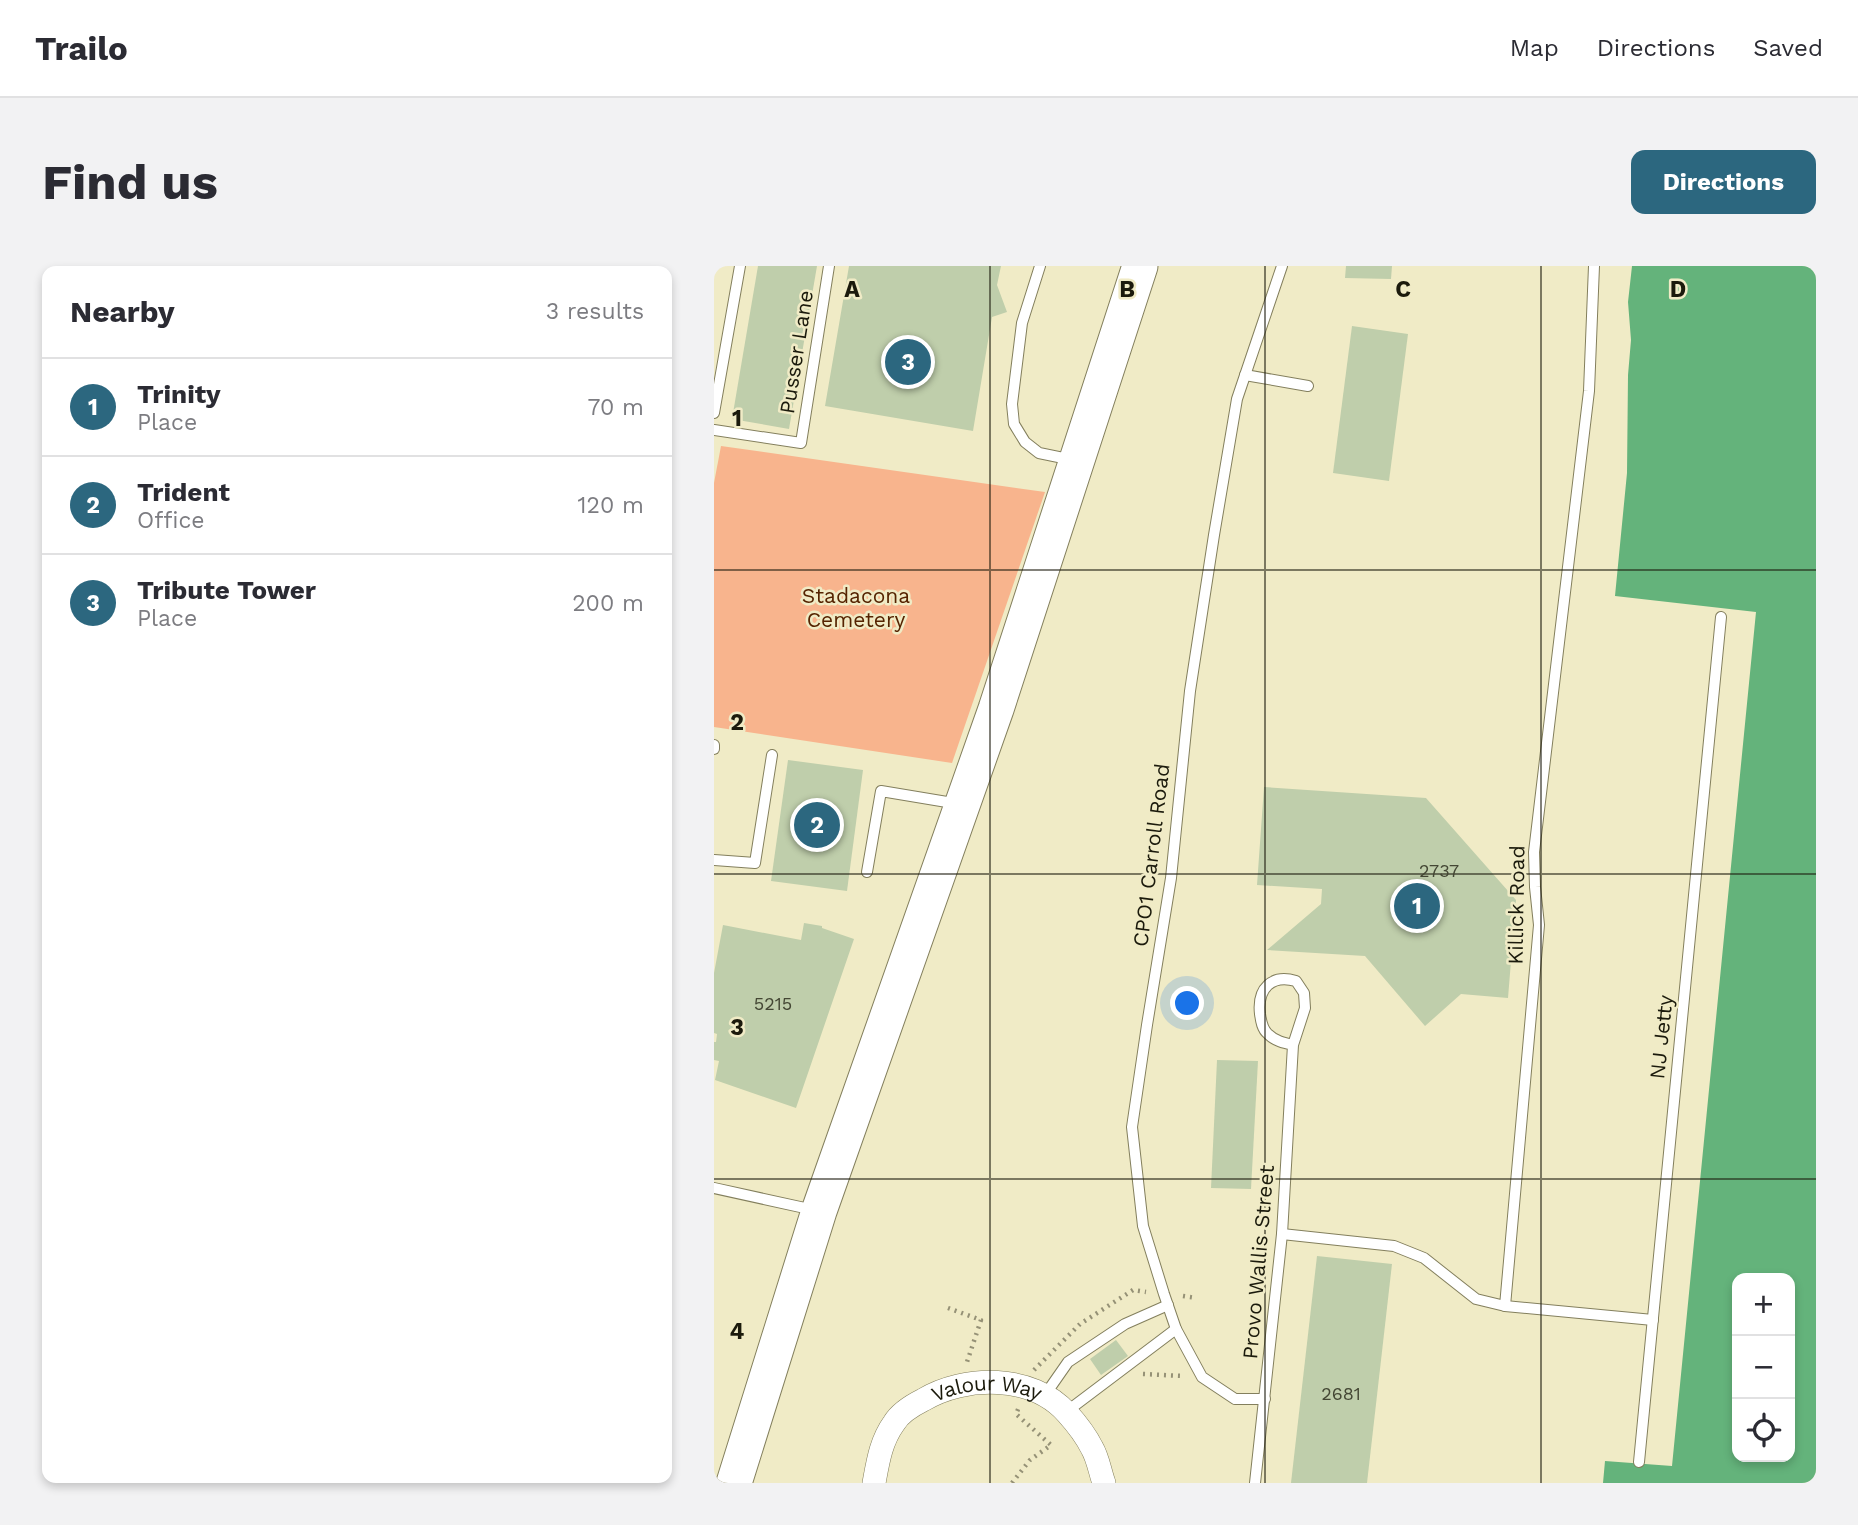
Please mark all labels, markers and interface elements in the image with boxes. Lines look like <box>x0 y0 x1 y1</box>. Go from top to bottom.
text: Trailo <box>35 29 128 68</box>
text: Map <box>1510 34 1559 62</box>
text: Directions <box>1597 34 1715 62</box>
text: Saved <box>1753 34 1823 62</box>
button: Directions <box>1631 150 1816 214</box>
text: Find us <box>42 153 218 211</box>
text: A <box>844 276 860 303</box>
text: B <box>1119 276 1135 303</box>
text: C <box>1395 276 1411 303</box>
text: D <box>1670 276 1686 303</box>
street label: Pusser Lane <box>774 288 818 416</box>
text: Nearby <box>70 294 175 329</box>
text: 3 results <box>546 298 644 325</box>
pin: 3 <box>885 336 931 388</box>
text: Trinity <box>137 379 221 409</box>
text: 1 <box>88 394 98 421</box>
text: 70 m <box>587 394 644 421</box>
text: 1 <box>732 405 742 432</box>
text: Place <box>137 409 197 436</box>
text: Trident <box>137 477 230 507</box>
text: 2 <box>86 492 100 519</box>
text: 120 m <box>578 492 644 519</box>
text: Office <box>137 507 205 534</box>
text: Tribute Tower <box>137 575 316 605</box>
park label: Stadacona Cemetery <box>802 583 910 632</box>
text: 3 <box>86 590 100 617</box>
text: 200 m <box>572 590 644 617</box>
text: Place <box>137 605 197 632</box>
text: 2 <box>730 709 744 736</box>
street label: CPO1 Carroll Road <box>1127 762 1175 948</box>
pin: 2 <box>794 799 840 851</box>
street label: Killick Road <box>1502 845 1530 965</box>
house number: 2737 <box>1419 860 1459 881</box>
pin: 1 <box>1394 880 1440 932</box>
your location <box>1170 986 1204 1020</box>
house number: 5215 <box>754 993 792 1014</box>
street label: NJ Jetty <box>1644 993 1678 1080</box>
text: 3 <box>730 1014 744 1041</box>
street label: Provo Wallis Street <box>1237 1164 1279 1360</box>
map controls <box>1732 1273 1795 1462</box>
button: + <box>1732 1273 1795 1336</box>
text: 4 <box>730 1318 745 1345</box>
button: − <box>1732 1336 1795 1399</box>
street label: Valour Way <box>927 1370 1046 1406</box>
house number: 2681 <box>1321 1383 1361 1404</box>
button: locate <box>1732 1399 1795 1462</box>

